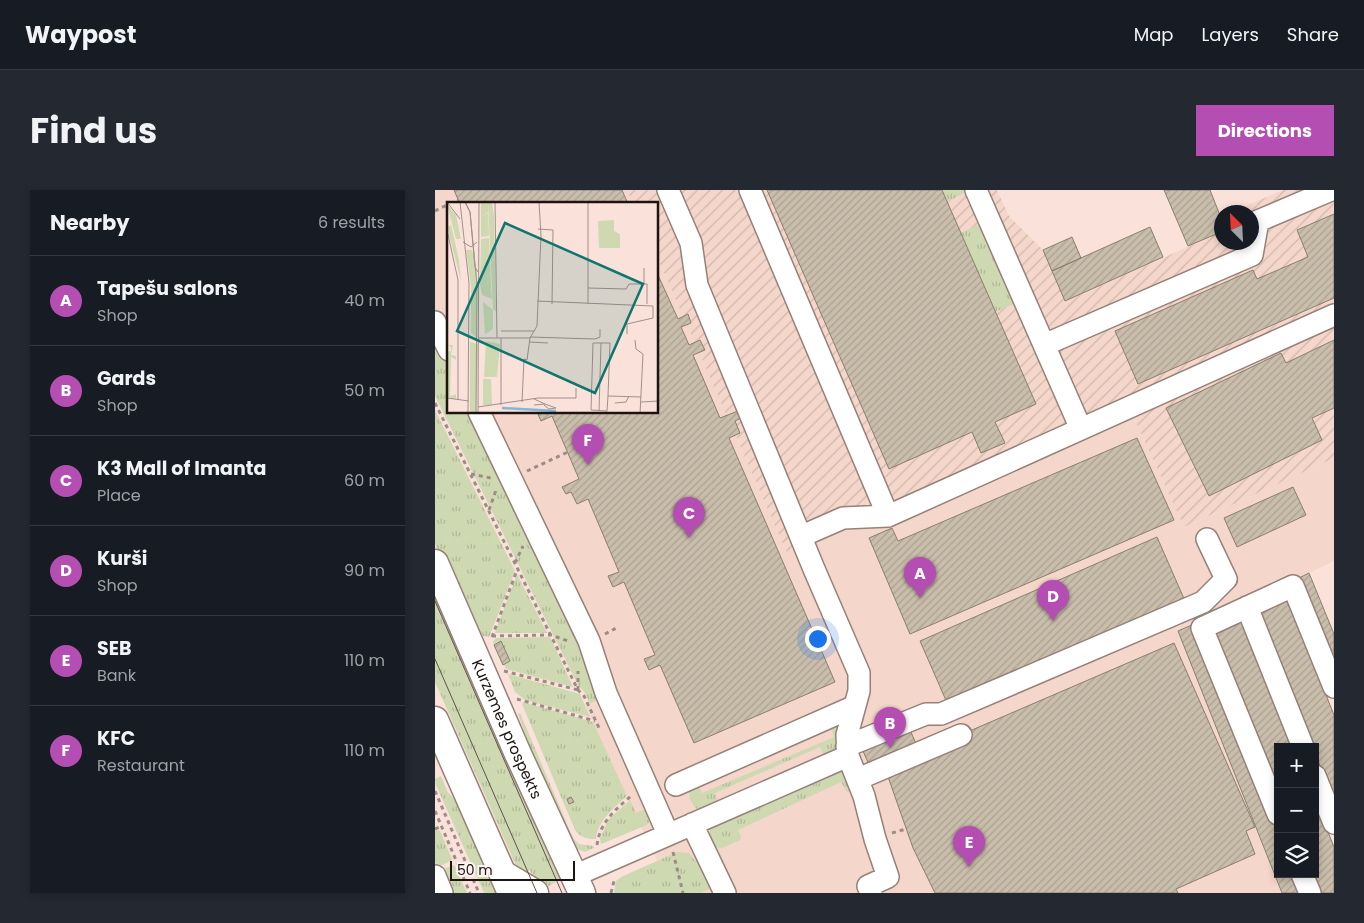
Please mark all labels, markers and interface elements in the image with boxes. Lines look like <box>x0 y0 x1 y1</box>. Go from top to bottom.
text: Waypost <box>25 18 136 51</box>
text: Map <box>1134 22 1174 47</box>
text: Layers <box>1202 22 1259 47</box>
text: Share <box>1287 22 1339 47</box>
button: Directions <box>1196 105 1334 156</box>
text: Find us <box>30 106 157 155</box>
inset map <box>447 202 659 414</box>
north arrow <box>1214 205 1259 250</box>
text: Nearby <box>50 208 130 237</box>
text: 6 results <box>318 211 385 234</box>
text: Tapešu salons <box>97 275 238 302</box>
text: A <box>60 289 72 312</box>
text: 40 m <box>344 289 385 312</box>
text: Shop <box>97 304 138 327</box>
text: Gards <box>97 365 156 392</box>
text: B <box>61 379 71 402</box>
text: 50 m <box>344 379 385 402</box>
text: Shop <box>97 394 138 417</box>
pin: F <box>572 424 604 465</box>
text: K3 Mall of Imanta <box>97 455 266 482</box>
text: C <box>60 469 72 492</box>
text: 60 m <box>344 469 385 492</box>
text: Place <box>97 484 141 507</box>
pin: C <box>673 497 705 538</box>
text: Kurši <box>97 545 147 572</box>
pin: A <box>904 557 936 598</box>
text: D <box>60 559 72 582</box>
text: 90 m <box>344 559 385 582</box>
text: Shop <box>97 574 138 597</box>
pin: D <box>1037 580 1069 621</box>
your location <box>805 626 831 652</box>
text: SEB <box>97 635 132 662</box>
text: E <box>62 649 70 672</box>
text: 110 m <box>344 649 385 672</box>
street label: Kurzemes prospekts <box>467 656 548 802</box>
text: Bank <box>97 664 136 687</box>
pin: B <box>874 707 906 748</box>
text: KFC <box>97 725 135 752</box>
text: F <box>62 739 70 762</box>
text: 110 m <box>344 739 385 762</box>
map controls <box>1274 743 1319 878</box>
button: + <box>1274 743 1319 788</box>
text: Restaurant <box>97 754 185 777</box>
button: − <box>1274 788 1319 833</box>
pin: E <box>953 826 985 867</box>
button: layers <box>1274 833 1319 878</box>
scale bar <box>450 858 575 881</box>
text: 50 m <box>457 860 493 880</box>

